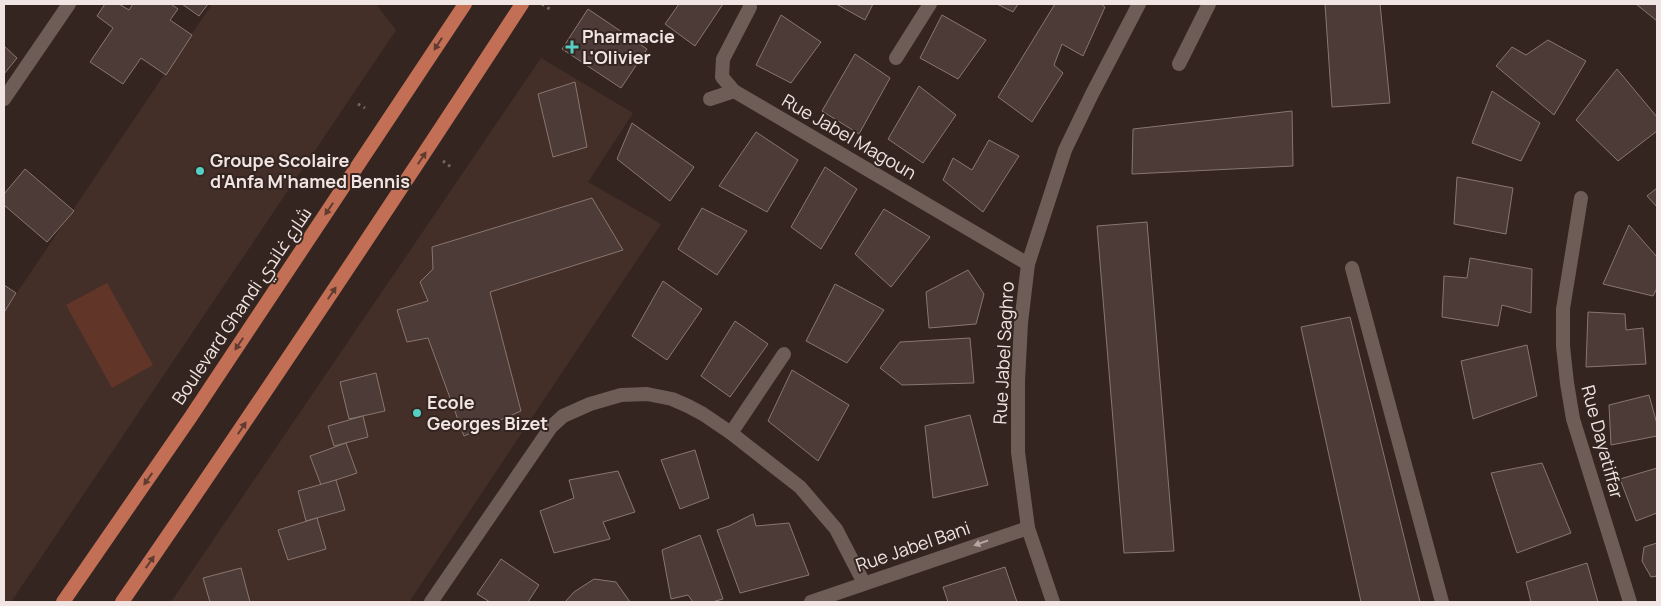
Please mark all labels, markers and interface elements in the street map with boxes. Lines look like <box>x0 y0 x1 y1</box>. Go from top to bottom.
place label: Pharmacie L'Olivier <box>582 24 675 69</box>
one-way arrow <box>433 38 443 51</box>
marker: Pharmacie L'Olivier <box>566 41 578 53</box>
street label: Rue Jabel Magoun <box>778 88 921 184</box>
place label: Groupe Scolaire d'Anfa M'hamed Bennis <box>210 148 410 193</box>
one-way arrow <box>417 151 427 164</box>
marker: Groupe Scolaire d'Anfa M'hamed Bennis <box>194 165 206 177</box>
street label: Boulevard Ghandi شارع غاندي <box>166 202 319 411</box>
one-way arrow <box>324 202 334 216</box>
street label: Rue Jabel Saghro <box>987 281 1019 425</box>
one-way arrow <box>327 286 337 300</box>
one-way arrow <box>234 338 244 351</box>
street label: Rue Dayatiffar <box>1576 382 1630 502</box>
place label: Ecole Georges Bizet <box>427 390 548 435</box>
marker: Ecole Georges Bizet <box>411 407 423 419</box>
one-way arrow <box>237 421 247 435</box>
one-way arrow <box>143 472 153 486</box>
street label: Rue Jabel Bani <box>852 515 973 577</box>
one-way arrow <box>974 540 989 547</box>
one-way arrow <box>145 555 155 569</box>

